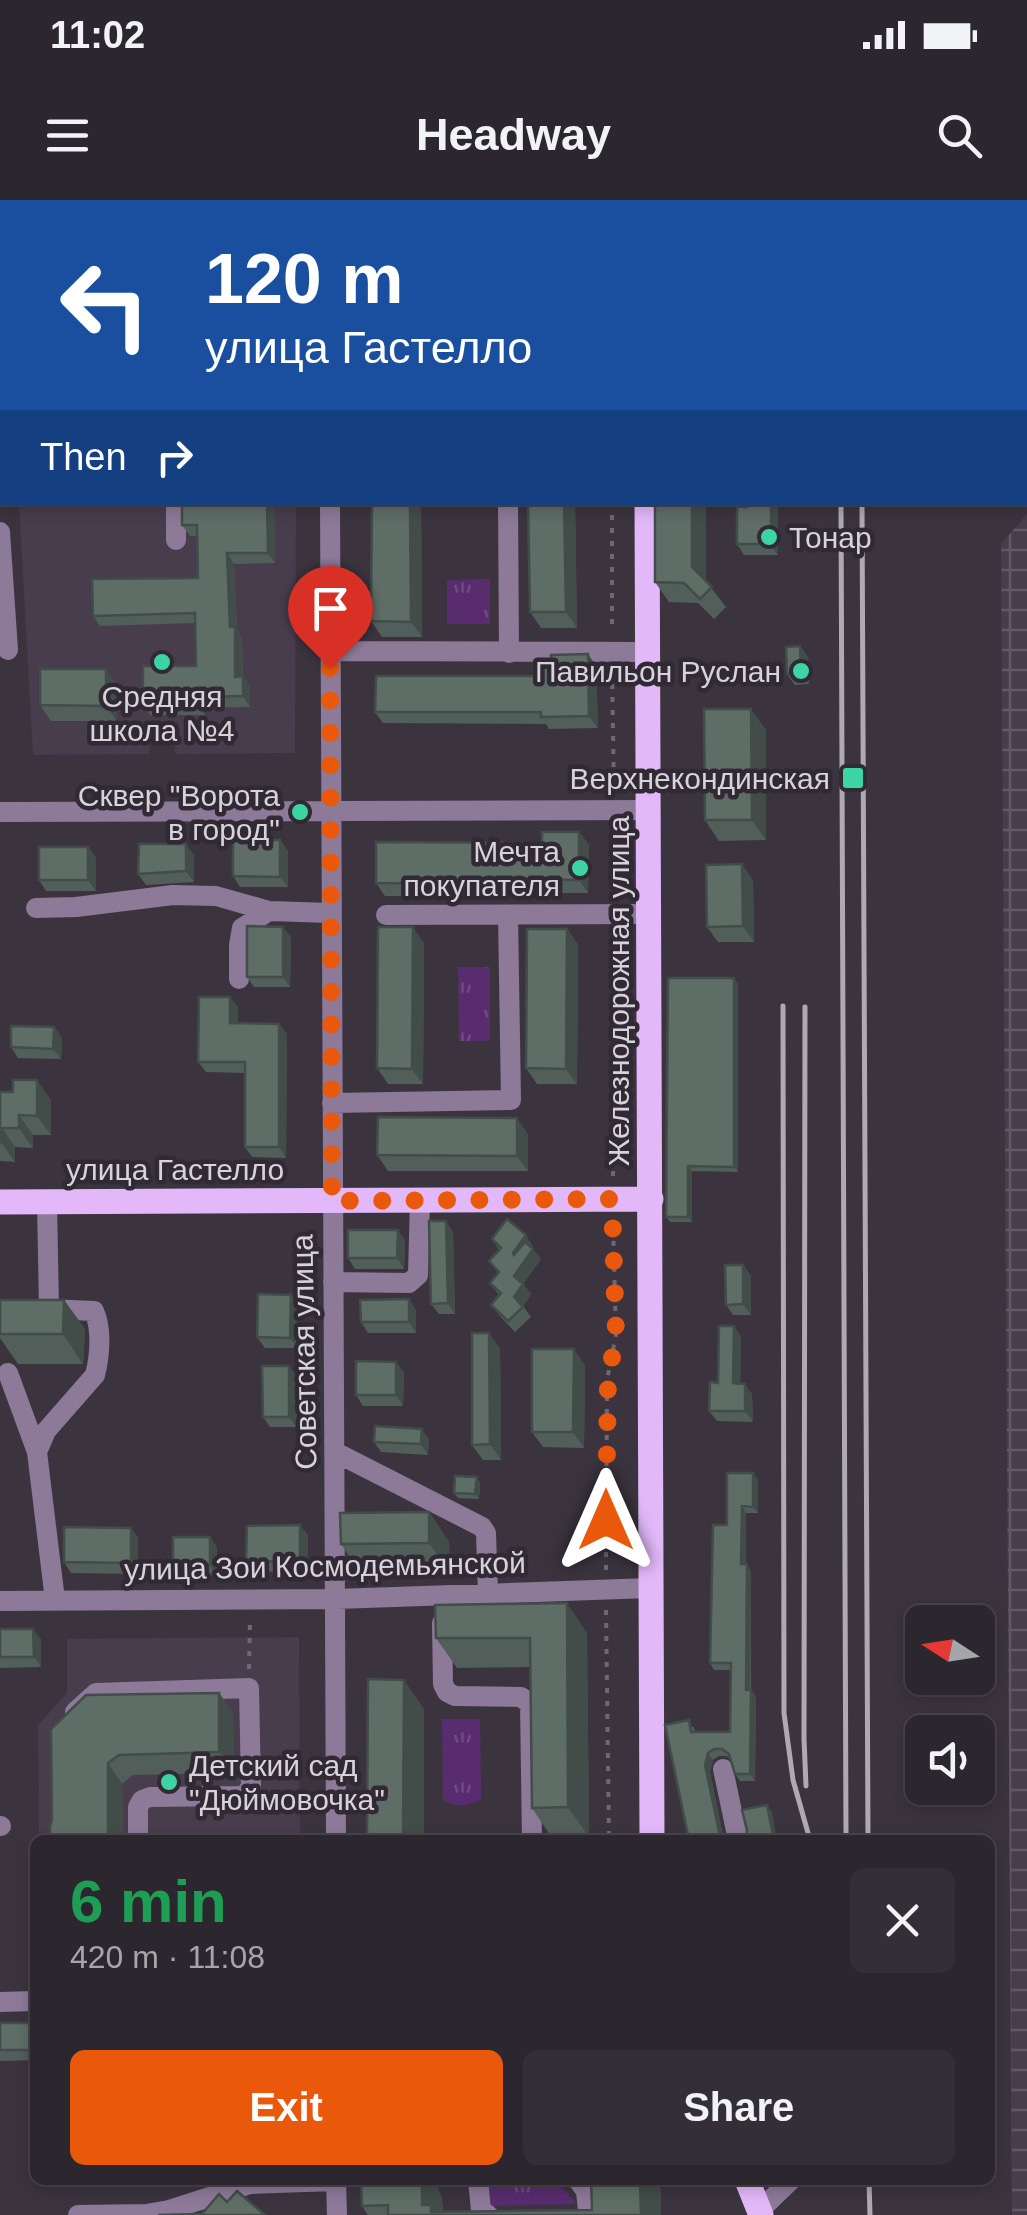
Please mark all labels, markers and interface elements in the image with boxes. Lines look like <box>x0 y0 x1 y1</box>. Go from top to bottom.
text: 11:02 <box>50 14 145 56</box>
icon: menu <box>40 108 95 163</box>
icon: search <box>932 108 987 163</box>
text: Headway <box>416 109 611 160</box>
icon: left <box>40 240 170 370</box>
text: 120 m <box>205 240 403 318</box>
text: улица Гастелло <box>205 322 532 373</box>
icon: right <box>147 430 202 485</box>
text: Then <box>40 436 127 478</box>
place label: Тонар <box>789 521 872 554</box>
marker: Тонар <box>758 526 780 548</box>
pin <box>288 566 373 669</box>
icon: arrive <box>303 581 358 636</box>
marker: Средняя школа №4 <box>151 651 173 673</box>
place label: Павильон Руслан <box>535 655 781 688</box>
marker: Павильон Руслан <box>790 660 812 682</box>
place label: Средняя школа №4 <box>90 680 234 747</box>
place label: Верхнекондинская <box>569 762 830 795</box>
marker: Верхнекондинская <box>840 765 866 791</box>
place label: Сквер "Ворота в город" <box>78 779 280 846</box>
marker: Сквер "Ворота в город" <box>289 801 311 823</box>
street label: Железнодорожная улица <box>602 815 635 1166</box>
place label: Мечта покупателя <box>403 835 560 902</box>
marker: Мечта покупателя <box>569 857 591 879</box>
street label: улица Гастелло <box>66 1153 284 1186</box>
street label: Советская улица <box>285 1234 323 1470</box>
position arrow <box>554 1468 658 1572</box>
street label: улица Зои Космодемьянской <box>124 1546 526 1586</box>
north arrow <box>905 1605 995 1695</box>
map controls <box>905 1605 995 1805</box>
button: sound <box>905 1715 995 1805</box>
place label: Детский сад "Дюймовочка" <box>189 1749 385 1816</box>
marker: Детский сад "Дюймовочка" <box>158 1771 180 1793</box>
text: 6 min <box>70 1868 227 1935</box>
button: close <box>850 1868 955 1973</box>
text: 420 m · 11:08 <box>70 1939 265 1975</box>
button: Exit <box>70 2050 503 2165</box>
button: Share <box>523 2050 955 2165</box>

